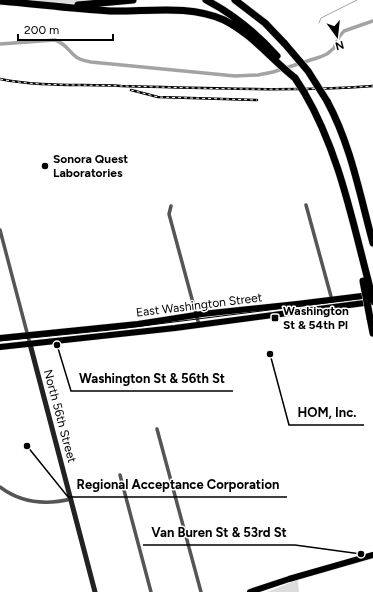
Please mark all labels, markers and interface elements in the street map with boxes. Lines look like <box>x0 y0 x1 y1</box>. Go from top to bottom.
scale bar <box>18 16 113 42</box>
north arrow <box>317 16 357 56</box>
text: 200 m <box>24 23 59 37</box>
text: N <box>334 38 345 53</box>
place label: Sonora Quest Laboratories <box>53 152 128 180</box>
marker: Sonora Quest Laboratories <box>40 161 50 171</box>
street label: East Washington Street <box>135 290 263 320</box>
place label: Washington St & 54th Pl <box>283 304 349 332</box>
marker: Washington St & 54th Pl <box>270 313 280 323</box>
callout: Washington St & 56th St <box>71 366 233 391</box>
street label: North 56th Street <box>41 368 79 465</box>
text: Washington St & 56th St <box>79 371 225 386</box>
callout: HOM, Inc. <box>289 400 364 425</box>
text: HOM, Inc. <box>297 405 357 420</box>
callout: Regional Acceptance Corporation <box>68 472 287 497</box>
text: Regional Acceptance Corporation <box>77 477 279 492</box>
callout: Van Buren St & 53rd St <box>143 520 295 545</box>
text: Van Buren St & 53rd St <box>151 525 287 540</box>

